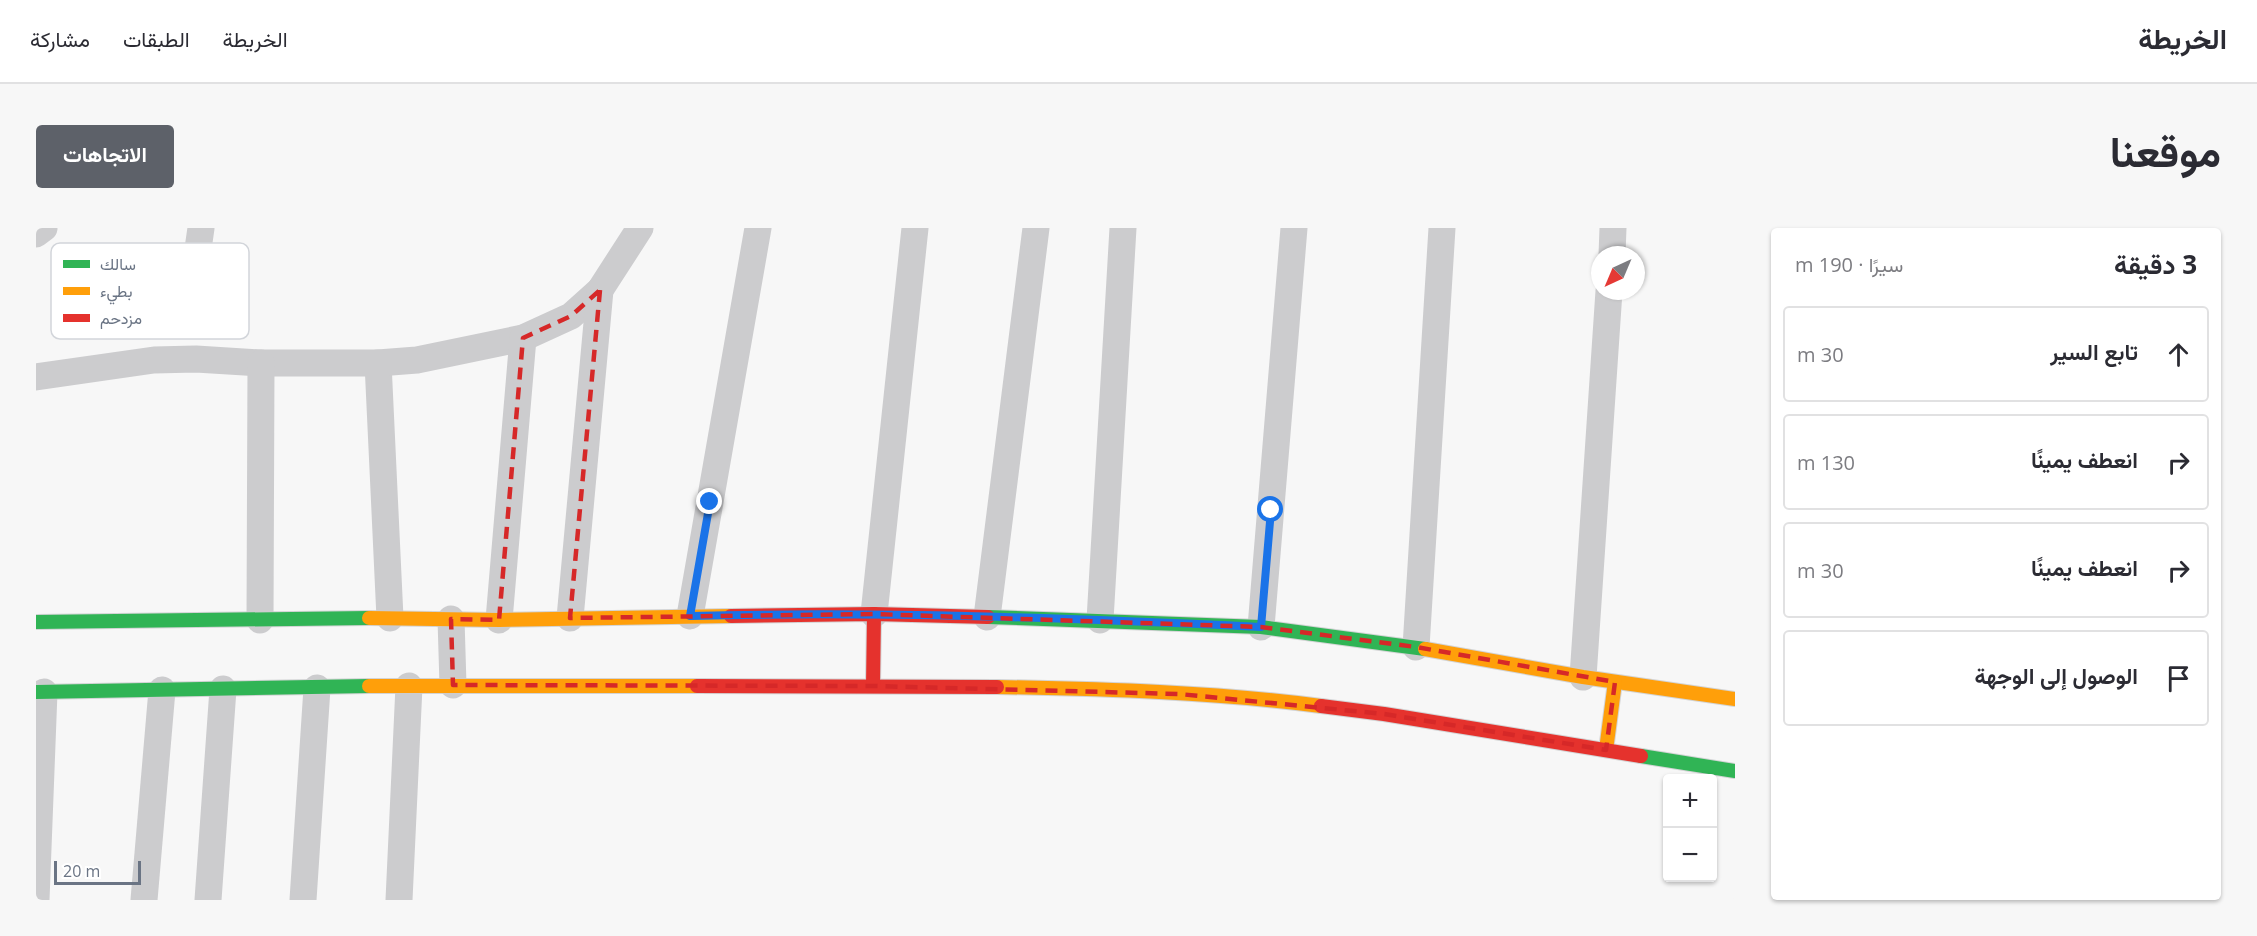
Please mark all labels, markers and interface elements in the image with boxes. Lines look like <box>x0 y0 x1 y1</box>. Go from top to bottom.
text: الخريطة <box>2138 19 2227 57</box>
text: مشاركة <box>30 25 90 53</box>
text: الطبقات <box>123 25 190 53</box>
text: الخريطة <box>223 25 288 53</box>
text: موقعنا <box>2110 122 2221 179</box>
button: الاتجاهات <box>36 125 174 188</box>
legend <box>51 243 249 339</box>
north arrow <box>1591 246 1645 300</box>
text: 3 دقيقة <box>2114 246 2197 282</box>
text: سيرًا · 190 m <box>1795 251 1903 278</box>
text: سالك <box>100 253 136 275</box>
text: بطيء <box>100 280 132 305</box>
text: مزدحم <box>100 307 142 329</box>
text: تابع السير <box>2050 336 2138 366</box>
icon: ahead <box>2162 338 2195 371</box>
text: 30 m <box>1797 341 1844 368</box>
text: انعطف يمينًا <box>2031 444 2138 474</box>
icon: right <box>2162 446 2195 479</box>
text: 130 m <box>1797 449 1855 476</box>
route end <box>696 488 722 514</box>
route start <box>1257 496 1283 522</box>
text: انعطف يمينًا <box>2031 552 2138 582</box>
icon: right <box>2162 554 2195 587</box>
text: 30 m <box>1797 557 1844 584</box>
text: الوصول إلى الوجهة <box>1974 660 2138 690</box>
icon: arrive <box>2162 662 2195 695</box>
map controls <box>1663 774 1717 882</box>
button: + <box>1663 774 1717 828</box>
button: − <box>1663 828 1717 882</box>
scale bar <box>54 858 141 886</box>
text: 20 m <box>63 860 100 882</box>

